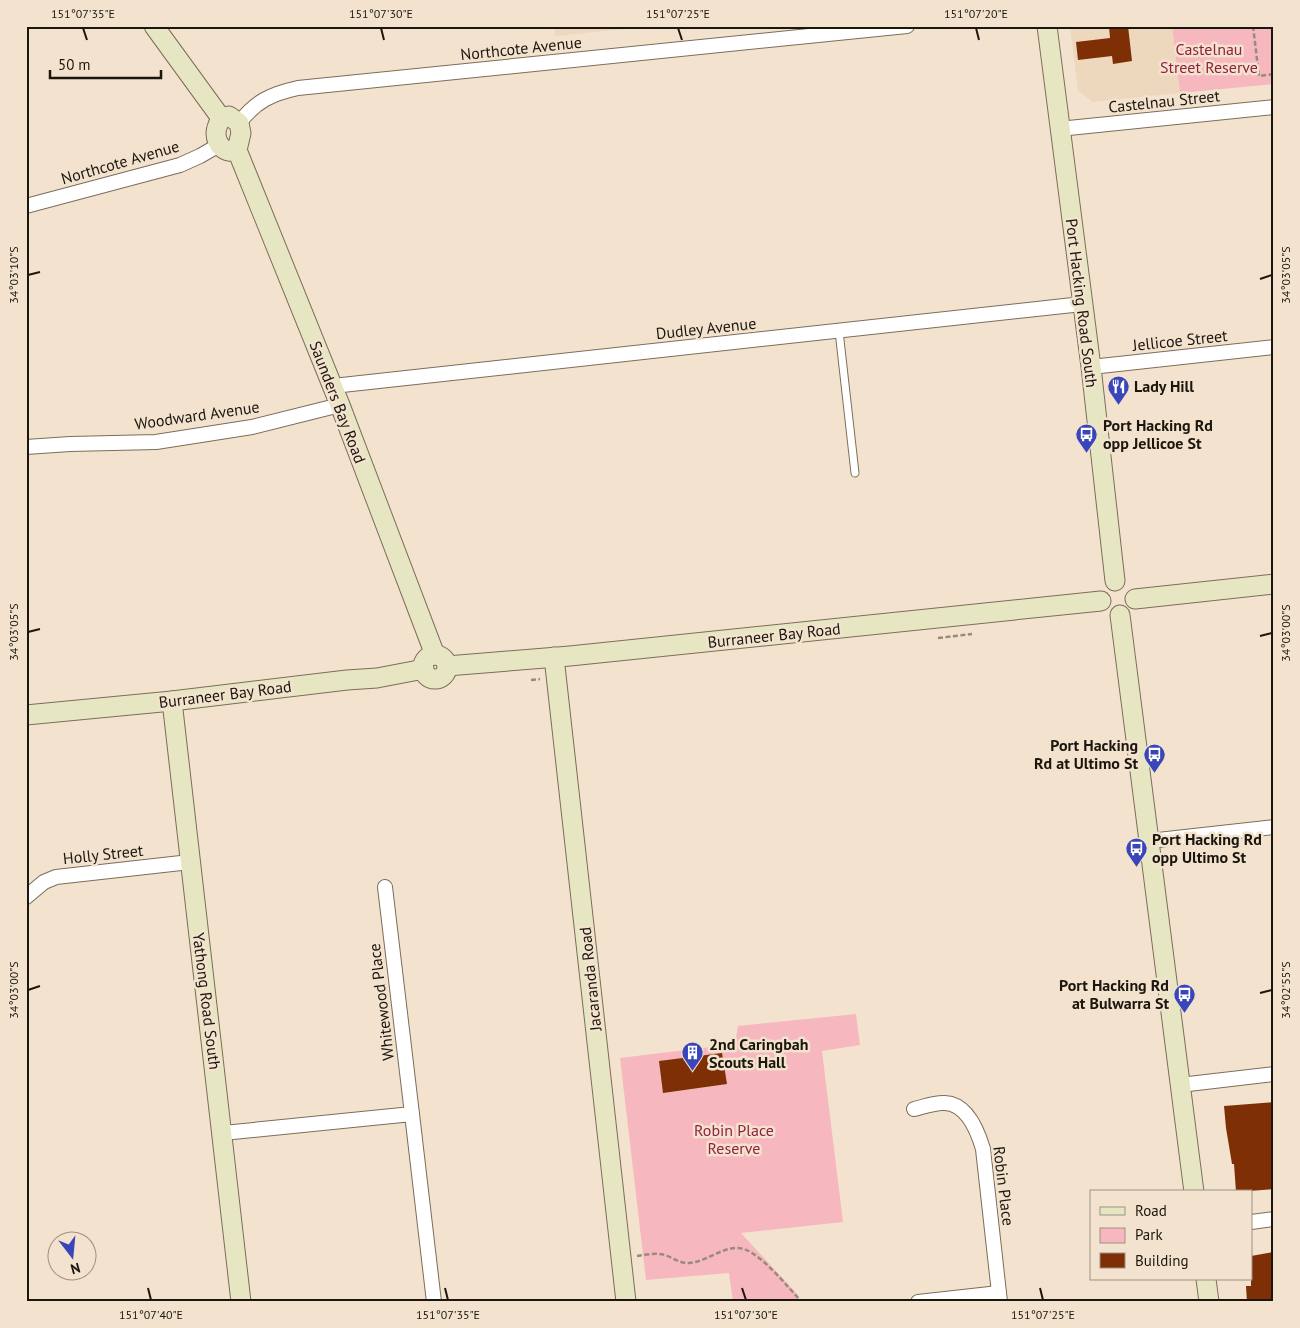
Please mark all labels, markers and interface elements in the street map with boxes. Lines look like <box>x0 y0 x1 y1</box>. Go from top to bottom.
text: 151°07'35"E <box>51 6 115 21</box>
text: 151°07'30"E <box>349 6 413 21</box>
text: 151°07'25"E <box>646 6 710 21</box>
text: 151°07'20"E <box>944 6 1008 21</box>
street label: Northcote Avenue <box>459 32 583 64</box>
park label: Castelnau Street Reserve <box>1160 39 1258 77</box>
scale bar <box>50 48 161 80</box>
text: 50 m <box>58 55 91 74</box>
street label: Castelnau Street <box>1107 85 1221 117</box>
street label: Northcote Avenue <box>59 136 181 188</box>
street label: Port Hacking Road South <box>1062 217 1102 389</box>
text: 34°03'10"S <box>6 246 21 304</box>
text: 34°03'05"S <box>1278 246 1293 304</box>
street label: Dudley Avenue <box>655 313 757 343</box>
street label: Jellicoe Street <box>1131 325 1229 355</box>
street label: Saunders Bay Road <box>305 338 371 466</box>
restaurant icon: Lady Hill <box>1106 374 1130 405</box>
place label: Lady Hill <box>1134 376 1194 396</box>
street label: Woodward Avenue <box>133 396 261 434</box>
place label: Port Hacking Rd opp Jellicoe St <box>1103 415 1213 453</box>
bus stop icon: Port Hacking Rd opp Jellicoe St <box>1075 422 1099 453</box>
text: 34°03'05"S <box>6 603 21 661</box>
text: 34°03'00"S <box>1278 604 1293 662</box>
street label: Burraneer Bay Road <box>707 618 841 652</box>
street label: Burraneer Bay Road <box>157 676 293 712</box>
place label: Port Hacking Rd at Ultimo St <box>1034 735 1138 773</box>
bus stop icon: Port Hacking Rd at Ultimo St <box>1142 742 1166 773</box>
place label: Port Hacking Rd opp Ultimo St <box>1152 829 1262 867</box>
bus stop icon: Port Hacking Rd opp Ultimo St <box>1124 836 1148 867</box>
street label: Holly Street <box>62 840 145 868</box>
street label: Jacaranda Road <box>575 926 606 1033</box>
street label: Yathong Road South <box>189 931 225 1071</box>
street label: Whitewood Place <box>364 942 398 1062</box>
text: 34°03'00"S <box>6 961 21 1019</box>
text: 34°02'55"S <box>1278 961 1293 1019</box>
place label: Port Hacking Rd at Bulwarra St <box>1059 975 1169 1013</box>
bus stop icon: Port Hacking Rd at Bulwarra St <box>1173 982 1197 1013</box>
place label: 2nd Caringbah Scouts Hall <box>709 1034 808 1072</box>
building icon: 2nd Caringbah Scouts Hall <box>681 1041 705 1072</box>
park label: Robin Place Reserve <box>694 1120 774 1158</box>
street label: Robin Place <box>989 1145 1019 1227</box>
legend <box>1090 1190 1252 1280</box>
text: Road <box>1135 1201 1167 1220</box>
text: Park <box>1135 1225 1163 1244</box>
north arrow <box>48 1230 98 1280</box>
text: Building <box>1135 1251 1189 1270</box>
text: N <box>69 1259 82 1278</box>
text: 151°07'40"E <box>119 1307 183 1322</box>
text: 151°07'35"E <box>416 1307 480 1322</box>
text: 151°07'30"E <box>714 1307 778 1322</box>
text: 151°07'25"E <box>1011 1307 1075 1322</box>

